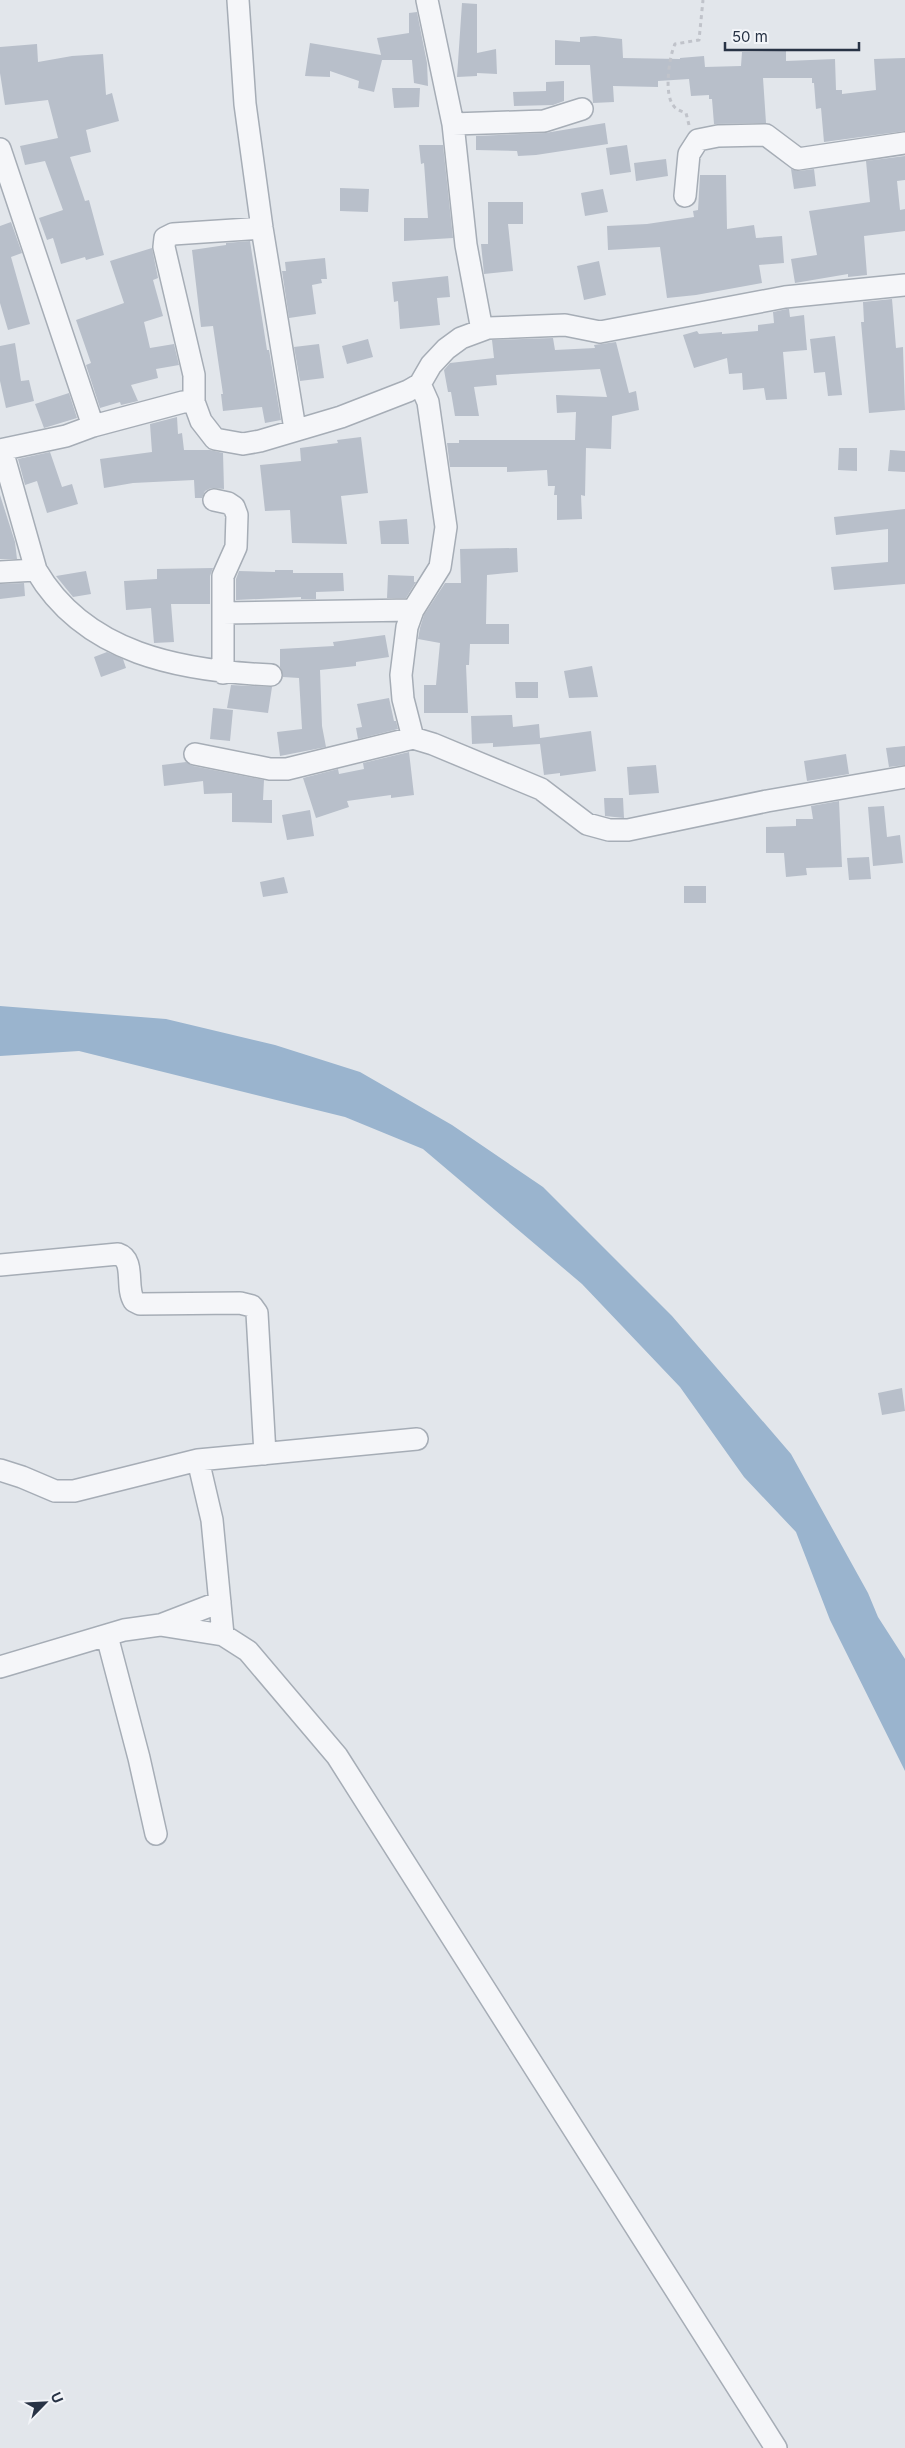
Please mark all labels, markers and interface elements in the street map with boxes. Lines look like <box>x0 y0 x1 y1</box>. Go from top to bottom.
scale bar <box>725 20 859 52</box>
text: 50 m <box>732 27 768 46</box>
north arrow <box>20 2378 70 2428</box>
text: U <box>47 2389 67 2406</box>

